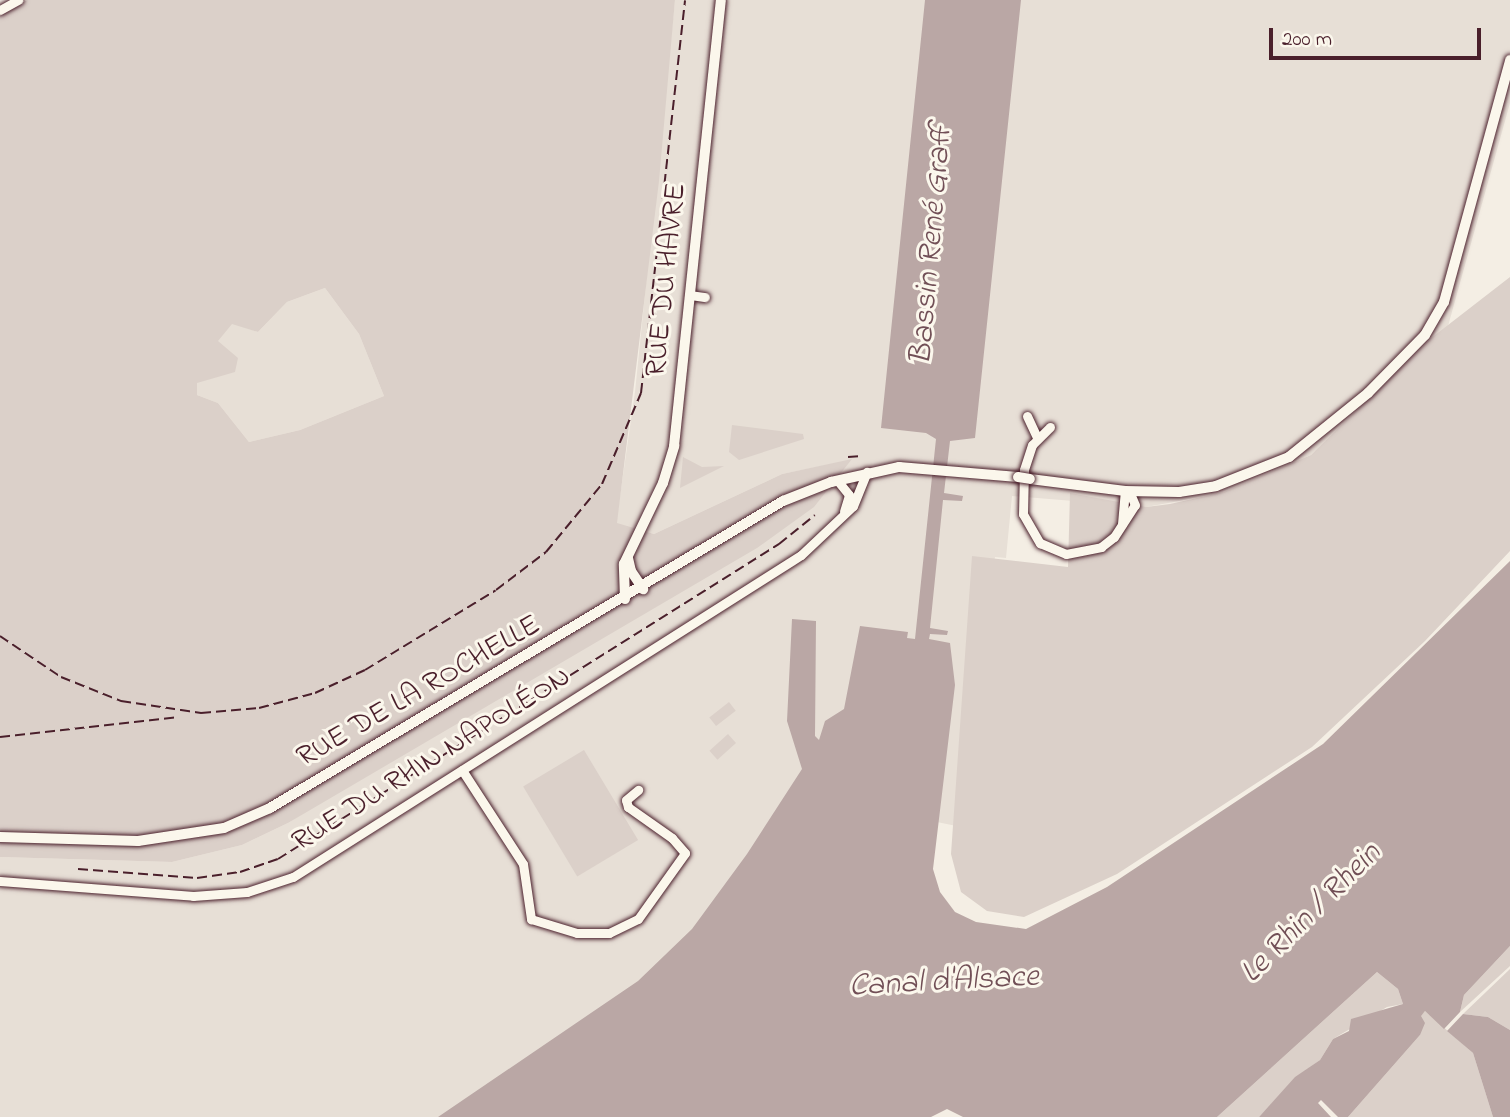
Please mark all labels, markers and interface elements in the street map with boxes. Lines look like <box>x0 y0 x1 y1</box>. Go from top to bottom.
scale bar <box>1272 14 1484 58</box>
text: 200 m <box>1282 25 1332 55</box>
water label: Bassin René Graff <box>903 123 963 367</box>
street label: RUE DU HAVRE <box>639 181 695 379</box>
street label: RUE DE LA ROCHELLE <box>291 608 547 776</box>
street label: RUE DU RHIN NAPOLÉON <box>286 659 578 861</box>
water label: Le Rhin / Rhein <box>1234 836 1390 992</box>
water label: Canal d'Alsace <box>848 959 1040 1007</box>

